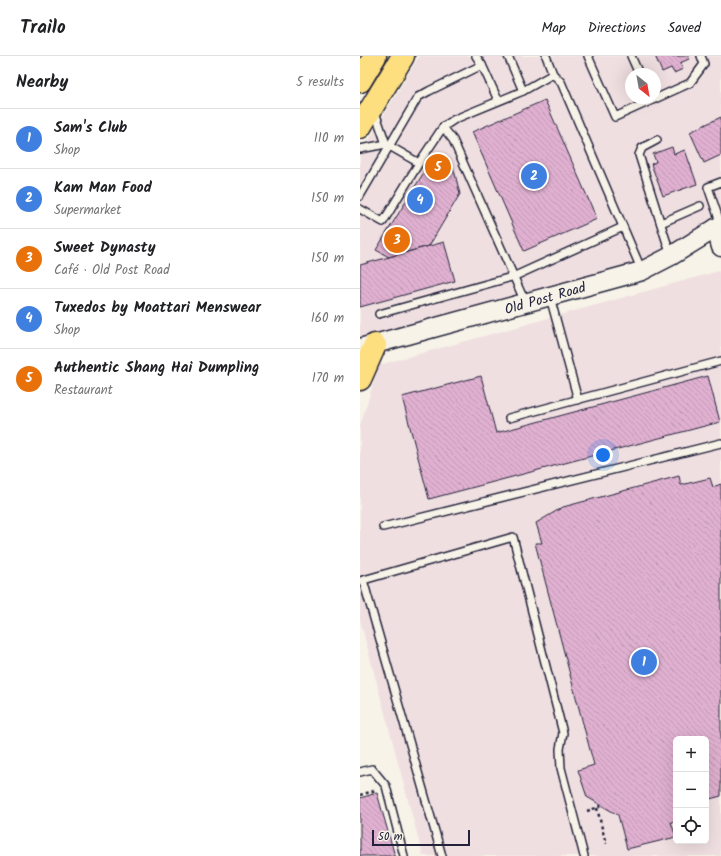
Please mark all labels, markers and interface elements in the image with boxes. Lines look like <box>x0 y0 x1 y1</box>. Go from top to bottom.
text: Trailo <box>20 13 66 43</box>
text: Map <box>541 17 566 39</box>
text: Directions <box>588 17 646 39</box>
text: Saved <box>668 17 701 39</box>
north arrow <box>625 68 661 104</box>
text: Nearby <box>16 69 68 96</box>
text: 5 results <box>296 72 344 93</box>
text: Sam's Club <box>54 116 127 140</box>
text: 1 <box>27 128 31 149</box>
text: 110 m <box>314 128 344 149</box>
text: Shop <box>54 140 80 161</box>
pin: 5 <box>425 152 451 182</box>
pin: 2 <box>521 161 547 191</box>
text: Kam Man Food <box>54 176 152 200</box>
pin: 4 <box>407 185 433 215</box>
text: 2 <box>25 188 33 209</box>
text: 150 m <box>311 188 344 209</box>
text: Supermarket <box>54 200 121 221</box>
pin: 3 <box>384 225 410 255</box>
text: Sweet Dynasty <box>54 236 155 260</box>
text: 3 <box>25 248 33 269</box>
text: 150 m <box>311 248 344 269</box>
text: Café · Old Post Road <box>54 260 170 281</box>
street label: Old Post Road <box>502 277 589 321</box>
text: Tuxedos by Moattari Menswear <box>54 296 261 320</box>
text: 4 <box>25 308 33 329</box>
text: 160 m <box>311 308 344 329</box>
text: Shop <box>54 320 80 341</box>
text: Authentic Shang Hai Dumpling <box>54 356 259 380</box>
text: 5 <box>26 368 32 389</box>
text: 170 m <box>312 368 344 389</box>
text: Restaurant <box>54 380 113 401</box>
your location <box>593 445 613 465</box>
pin: 1 <box>631 647 657 677</box>
map controls <box>673 736 709 844</box>
button: + <box>673 736 709 772</box>
button: − <box>673 772 709 808</box>
button: locate <box>673 808 709 844</box>
scale bar <box>372 828 470 847</box>
text: 50 m <box>378 828 403 846</box>

